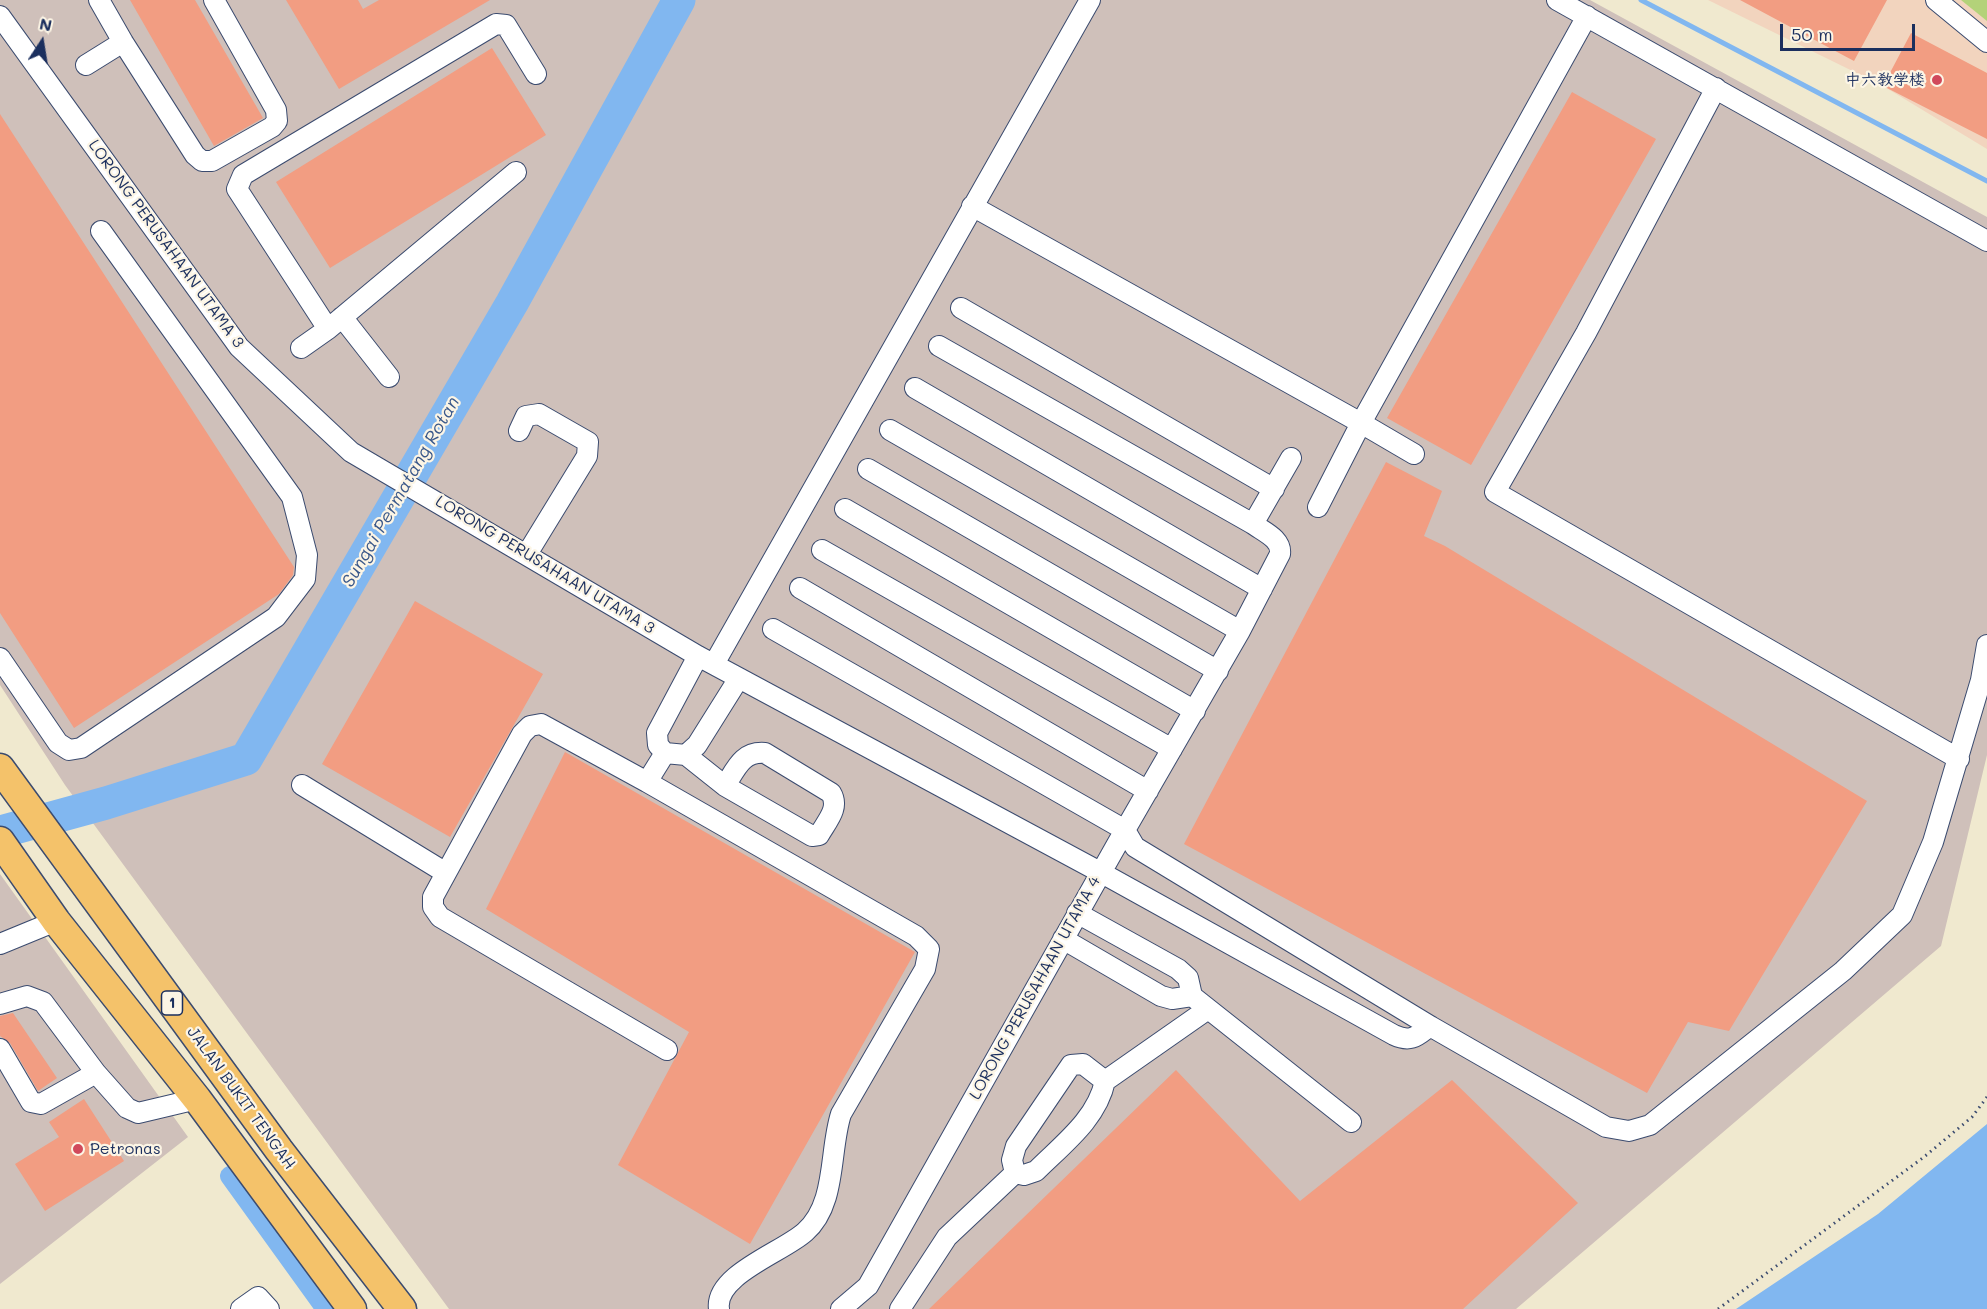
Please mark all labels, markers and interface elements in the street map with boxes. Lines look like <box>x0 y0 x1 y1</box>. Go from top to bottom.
north arrow <box>12 12 72 72</box>
text: N <box>38 12 54 35</box>
scale bar <box>1783 12 1918 50</box>
text: 50 m <box>1791 22 1833 46</box>
place label: 中六教学楼 <box>1845 70 1925 90</box>
marker: 中六教学楼 <box>1930 73 1944 87</box>
street label: LORONG PERUSAHAAN UTAMA 3 <box>84 136 248 352</box>
water label: Sungai Permatang Rotan <box>338 393 464 591</box>
street label: LORONG PERUSAHAAN UTAMA 3 <box>432 492 658 638</box>
street label: LORONG PERUSAHAAN UTAMA 4 <box>965 873 1105 1103</box>
road number: 1 <box>162 991 182 1015</box>
street label: JALAN BUKIT TENGAH <box>183 1023 299 1173</box>
place label: Petronas <box>90 1139 161 1159</box>
marker: Petronas <box>71 1142 85 1156</box>

